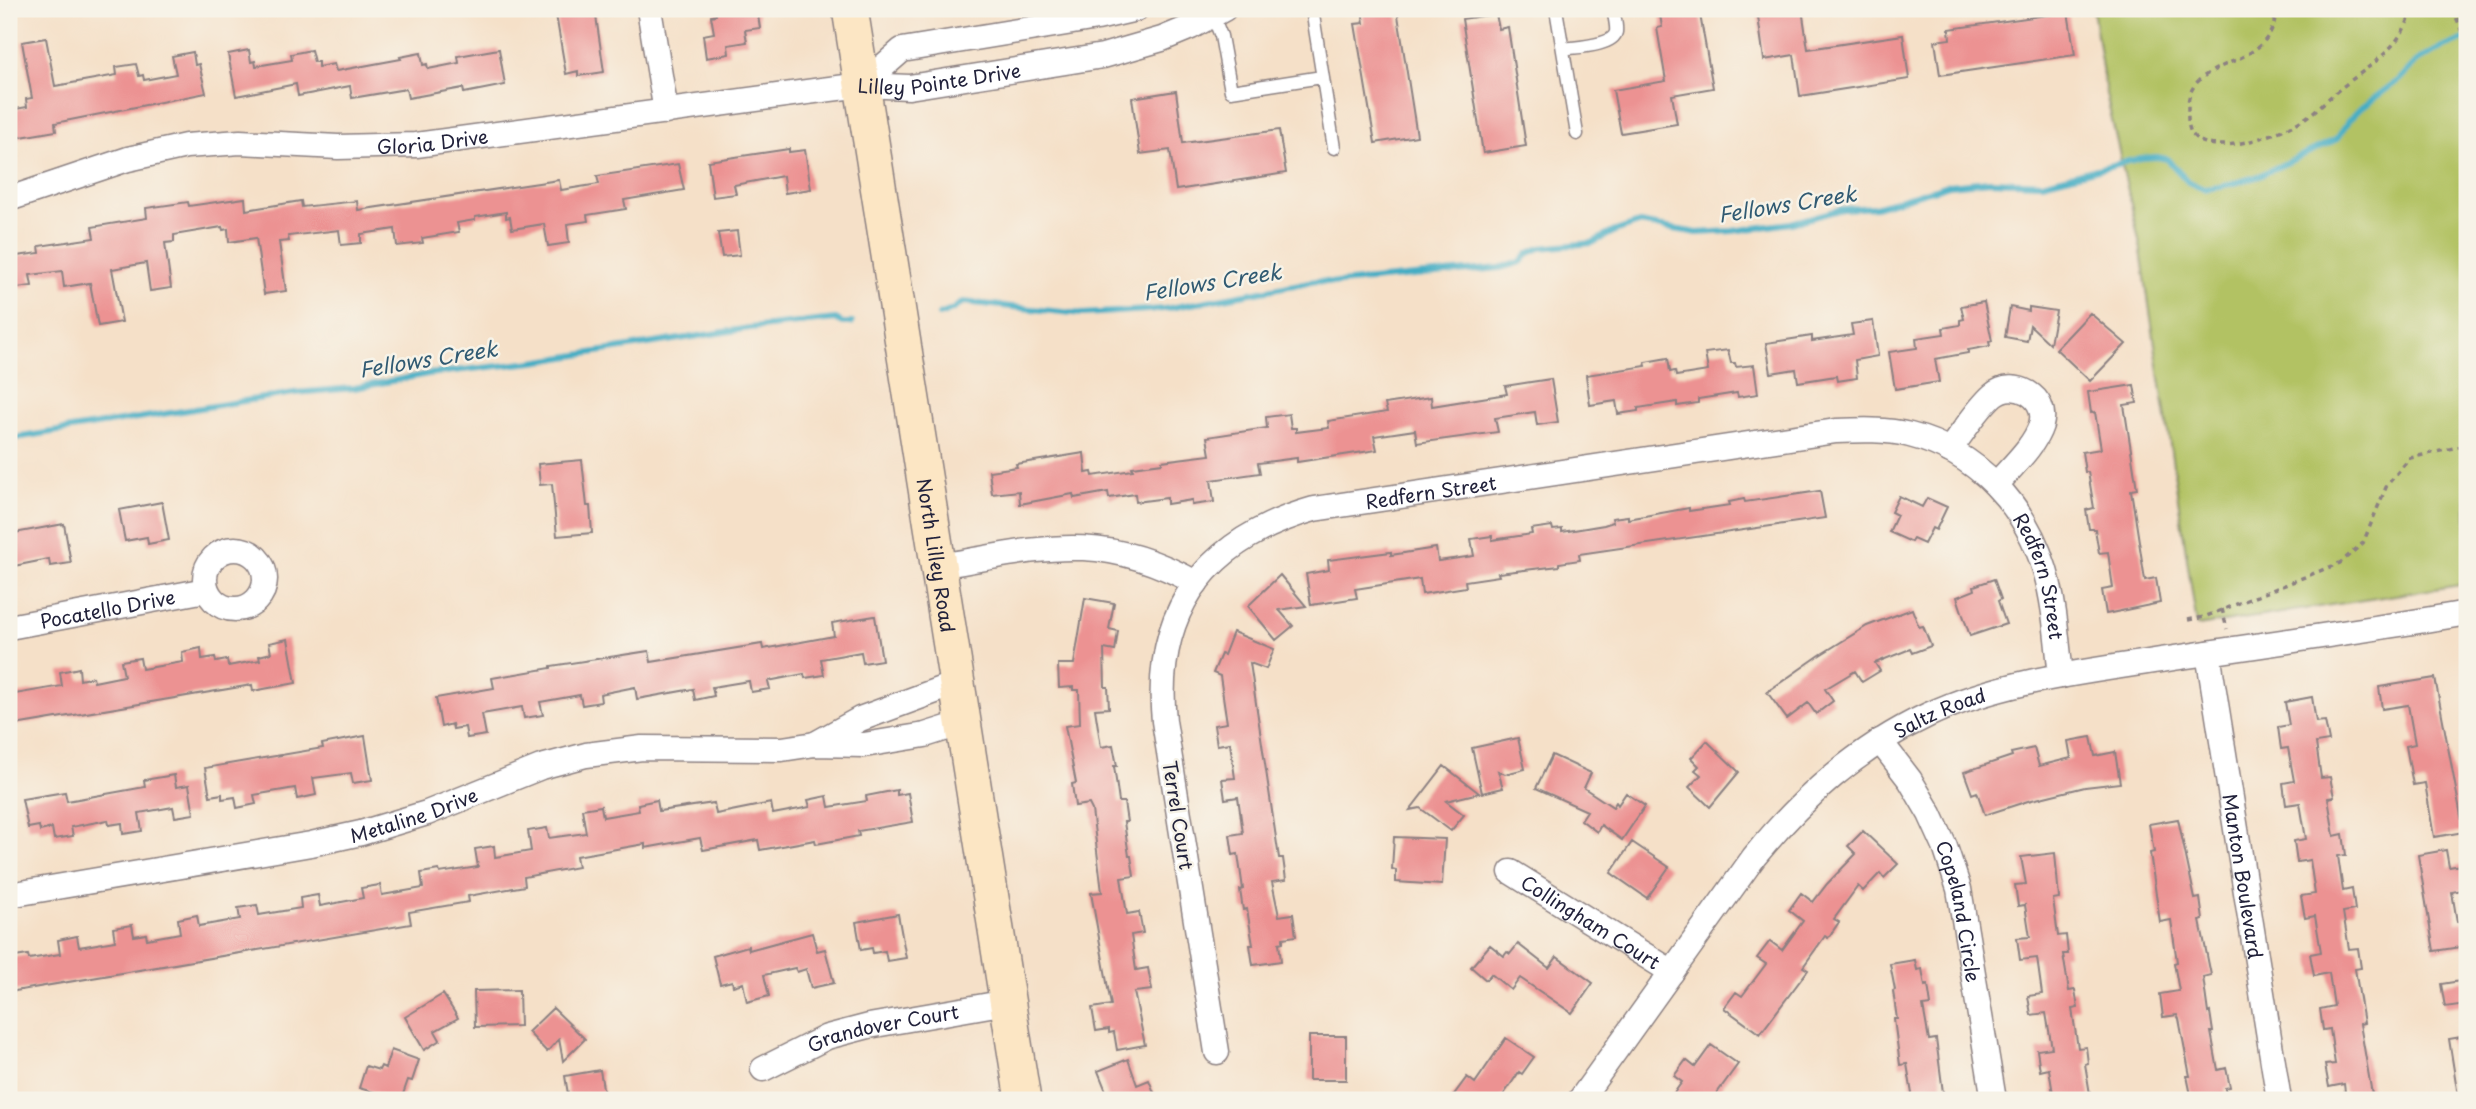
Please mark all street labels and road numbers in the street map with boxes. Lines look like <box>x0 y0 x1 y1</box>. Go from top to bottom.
street label: Lilley Pointe Drive <box>857 55 1023 101</box>
street label: Gloria Drive <box>377 121 490 160</box>
street label: Redfern Street <box>1363 468 1498 515</box>
street label: North Lilley Road <box>911 476 963 634</box>
street label: Redfern Street <box>2007 507 2071 641</box>
street label: Pocatello Drive <box>37 582 177 635</box>
street label: Saltz Road <box>1888 680 1989 745</box>
street label: Terrel Court <box>1157 758 1201 872</box>
street label: Metaline Drive <box>347 780 482 849</box>
street label: Manton Boulevard <box>2217 792 2270 961</box>
street label: Copeland Circle <box>1930 836 1988 984</box>
street label: Collingham Court <box>1516 868 1666 976</box>
street label: Grandover Court <box>802 997 961 1059</box>

